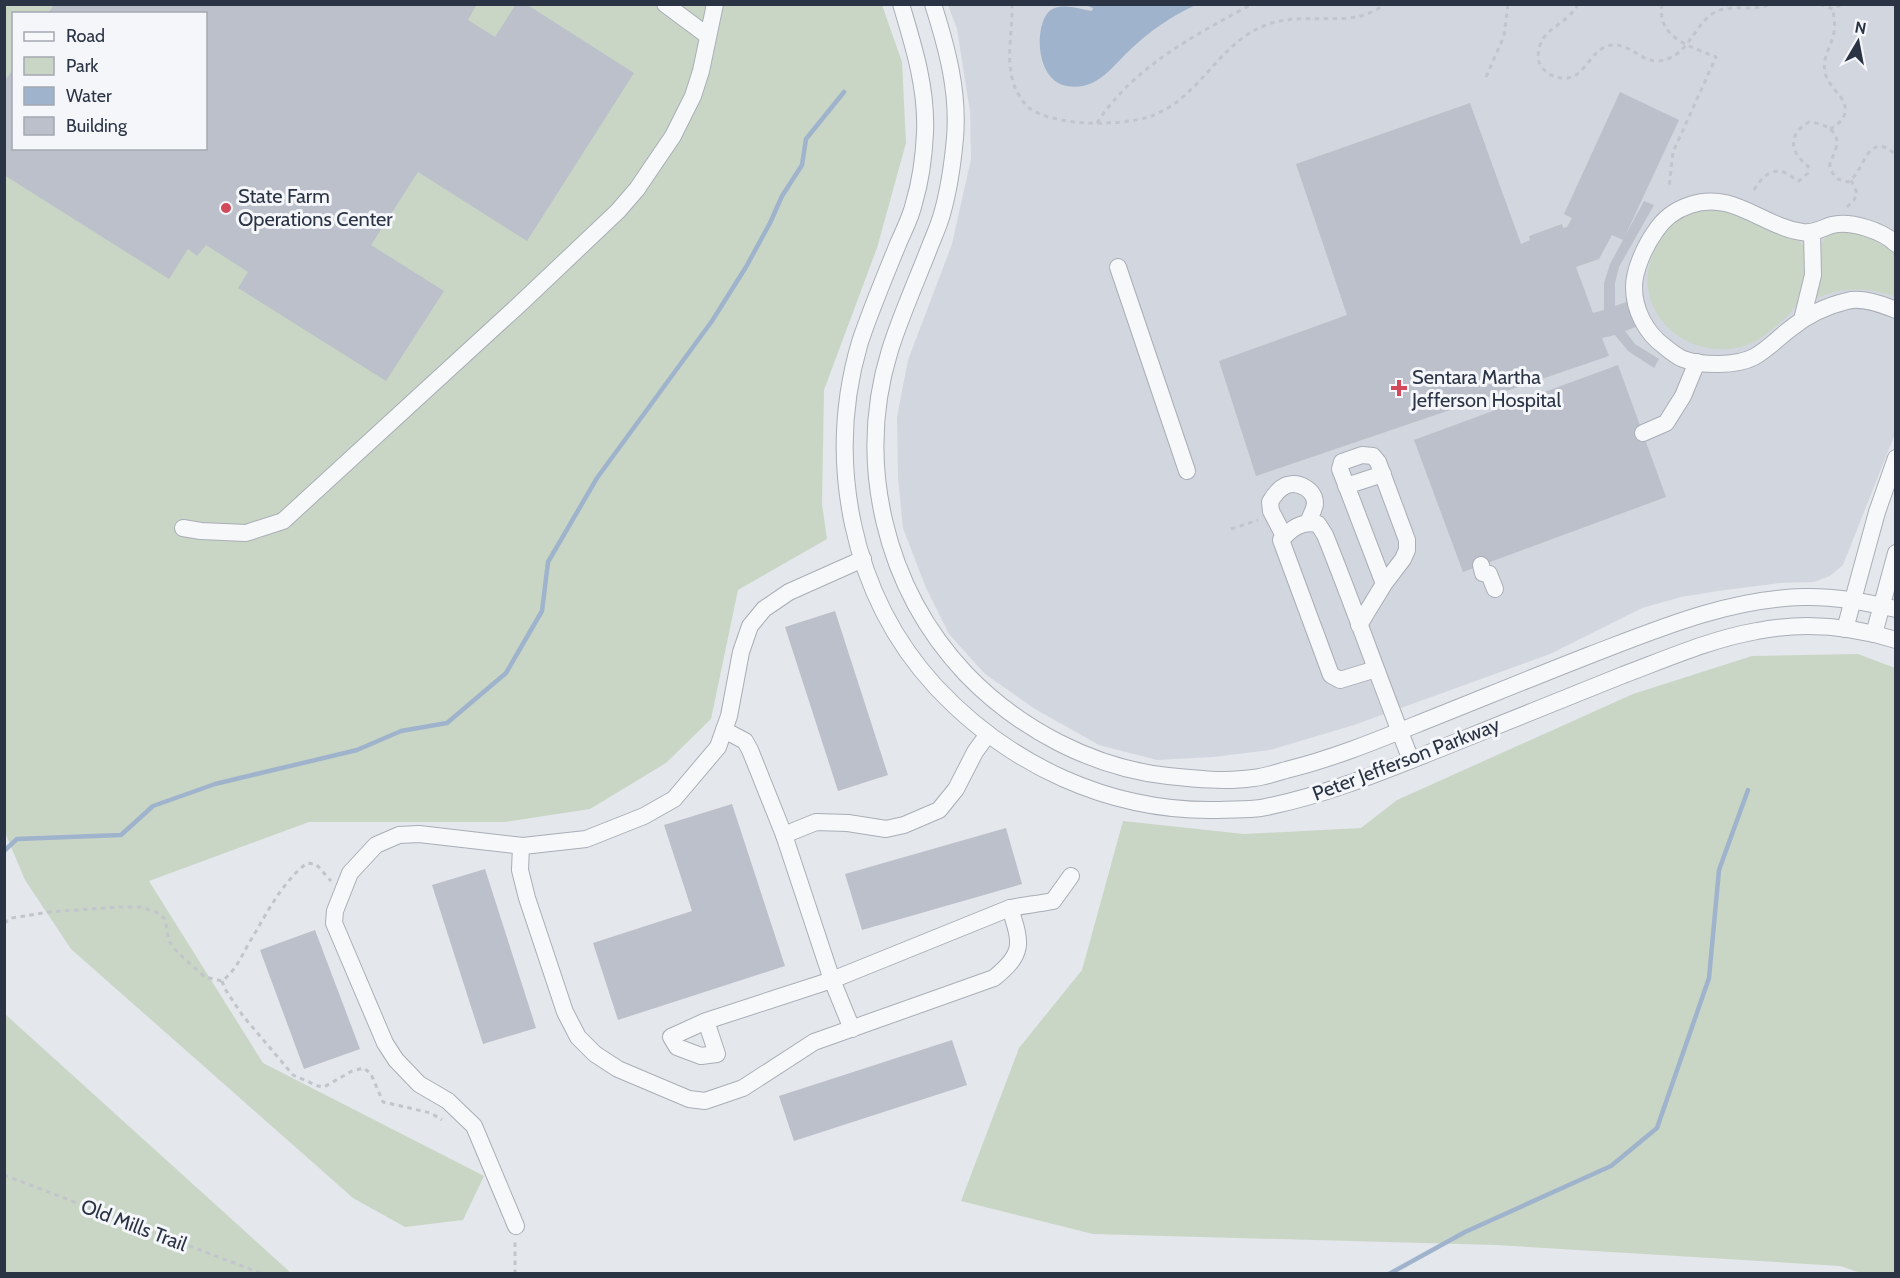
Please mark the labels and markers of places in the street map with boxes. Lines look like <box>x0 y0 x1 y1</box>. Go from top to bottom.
place label: State Farm Operations Center <box>238 184 393 231</box>
marker: State Farm Operations Center <box>219 201 233 215</box>
place label: Sentara Martha Jefferson Hospital <box>1411 365 1561 412</box>
marker: Sentara Martha Jefferson Hospital <box>1390 379 1408 397</box>

